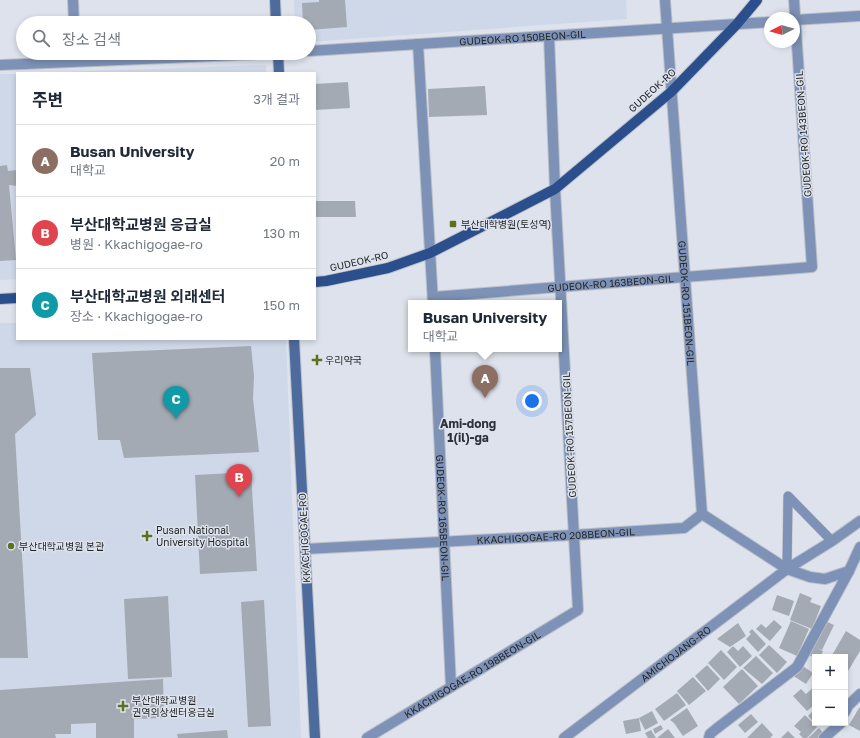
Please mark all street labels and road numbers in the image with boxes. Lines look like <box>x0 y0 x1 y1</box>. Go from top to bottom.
street label: GUDEOK-RO 150BEON-GIL <box>459 28 586 48</box>
street label: GUDEOK-RO <box>626 66 678 114</box>
street label: GUDEOK-RO 143BEON-GIL <box>793 70 813 197</box>
street label: GUDEOK-RO 151BEON-GIL <box>676 240 697 366</box>
street label: GUDEOK-RO <box>329 248 389 274</box>
street label: GUDEOK-RO 163BEON-GIL <box>547 272 674 294</box>
street label: GUDEOK-RO 157BEON-GIL <box>560 372 578 498</box>
street label: GUDEOK-RO 165BEON-GIL <box>434 454 452 582</box>
street label: KKACHIGOGAE-RO <box>296 493 312 583</box>
street label: KKACHIGOGAE-RO 208BEON-GIL <box>476 525 635 546</box>
street label: AMICHOJANG-RO <box>638 623 713 684</box>
street label: KKACHIGOGAE-RO 198BEON-GIL <box>402 628 543 720</box>

